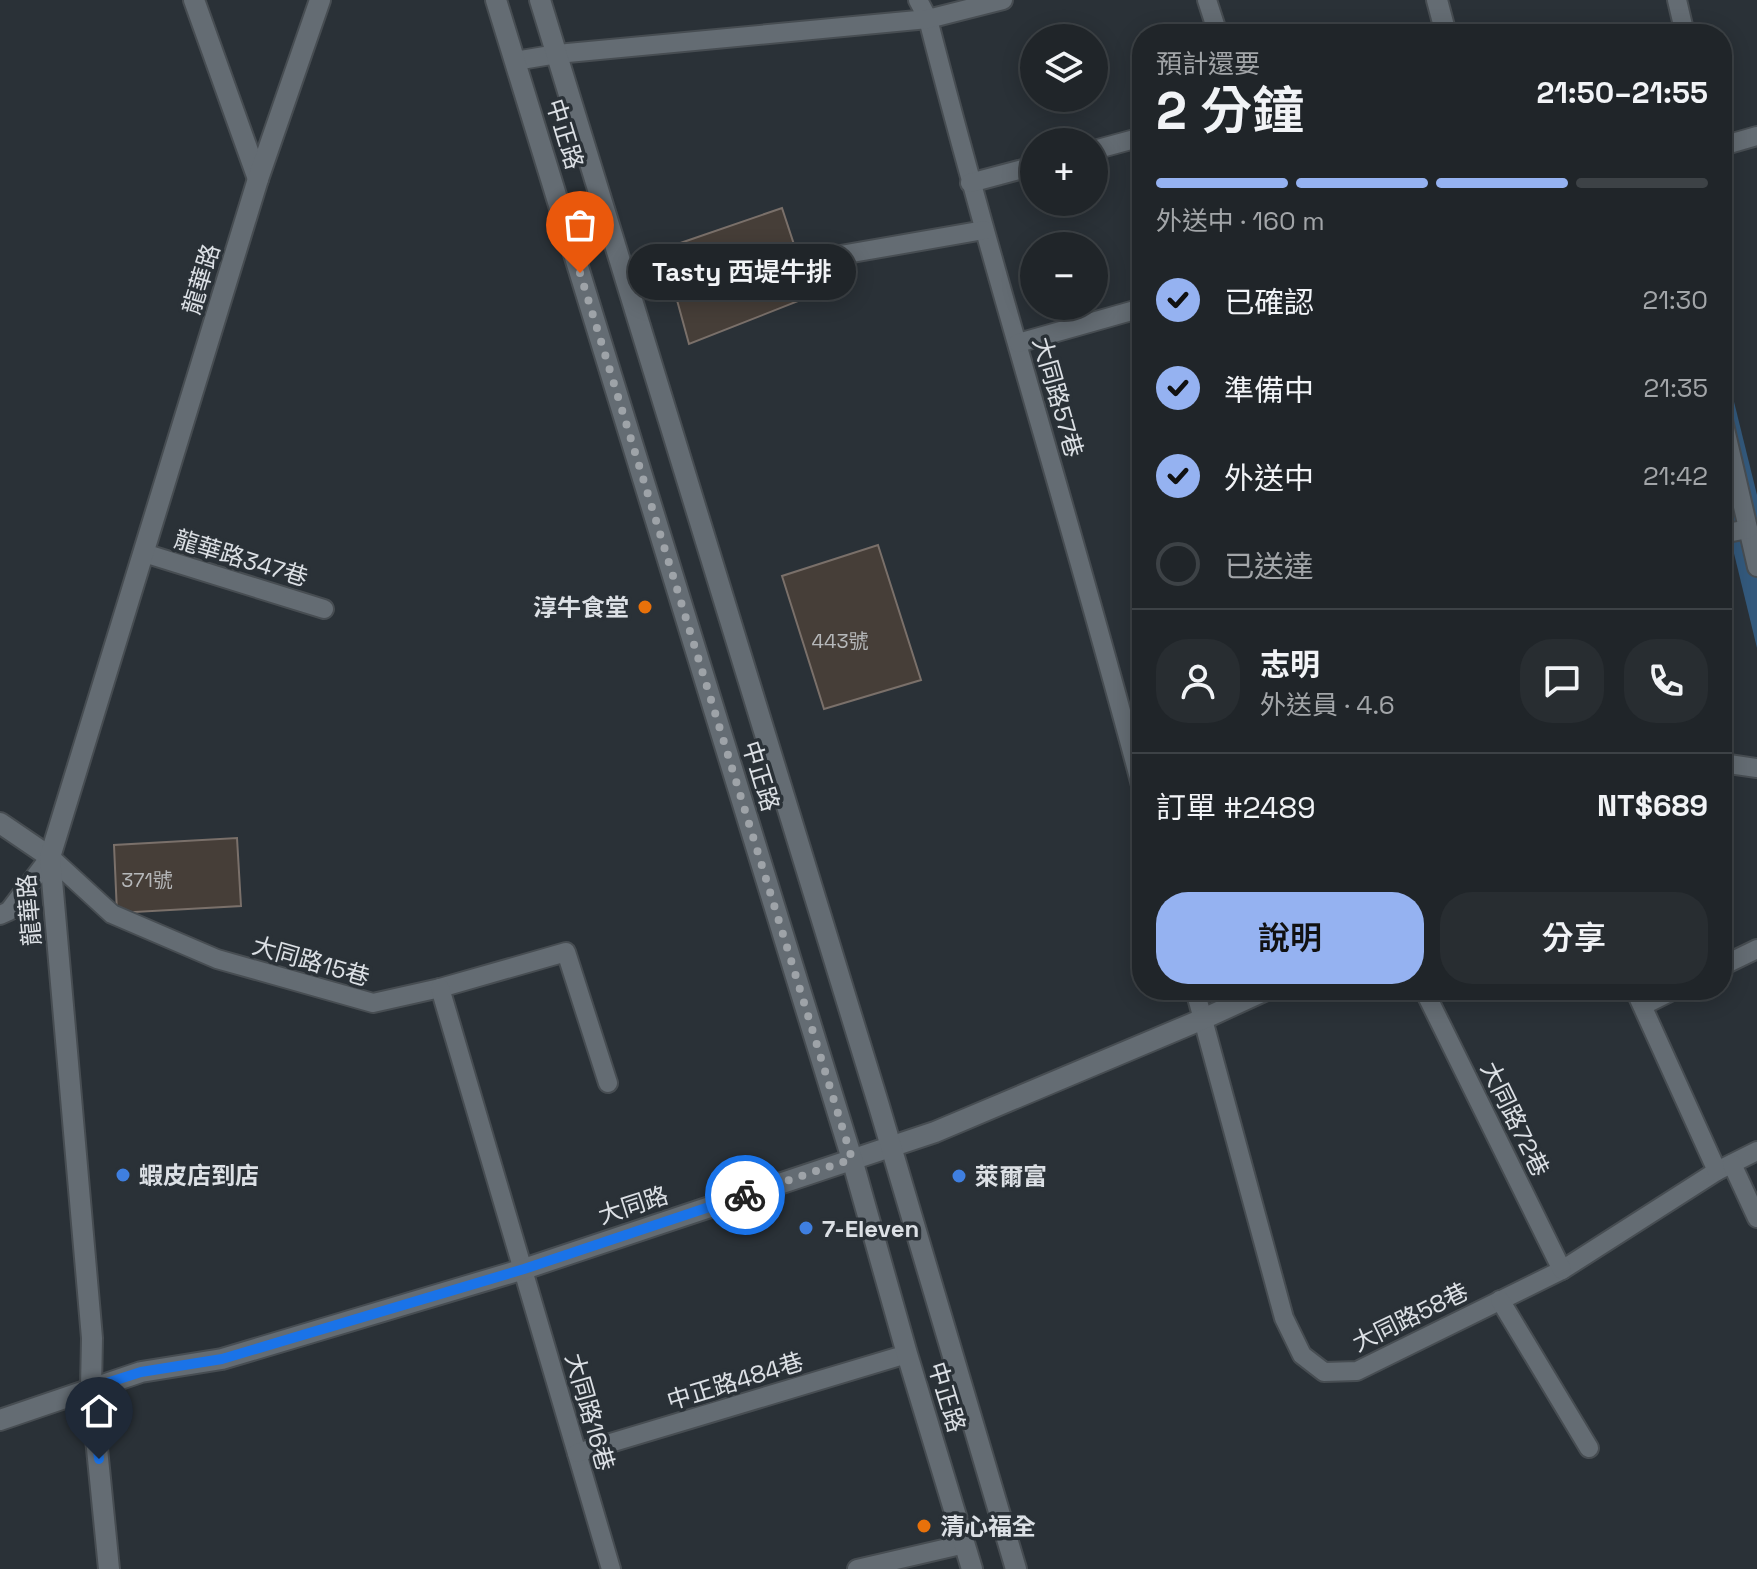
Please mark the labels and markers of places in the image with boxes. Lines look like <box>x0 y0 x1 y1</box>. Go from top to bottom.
pin <box>546 191 614 273</box>
callout: Tasty 西堤牛排 <box>628 245 856 301</box>
place label: 淳牛食堂 <box>533 592 629 623</box>
marker: 淳牛食堂 <box>636 598 654 616</box>
place label: 蝦皮店到店 <box>139 1160 259 1191</box>
place label: 萊爾富 <box>975 1161 1047 1192</box>
marker: 蝦皮店到店 <box>114 1166 132 1184</box>
marker: 萊爾富 <box>950 1167 968 1185</box>
place label: 7-Eleven <box>822 1213 919 1244</box>
marker: 7-Eleven <box>797 1219 815 1237</box>
pin <box>65 1377 133 1459</box>
place label: 清心福全 <box>940 1511 1036 1542</box>
marker: 清心福全 <box>915 1517 933 1535</box>

